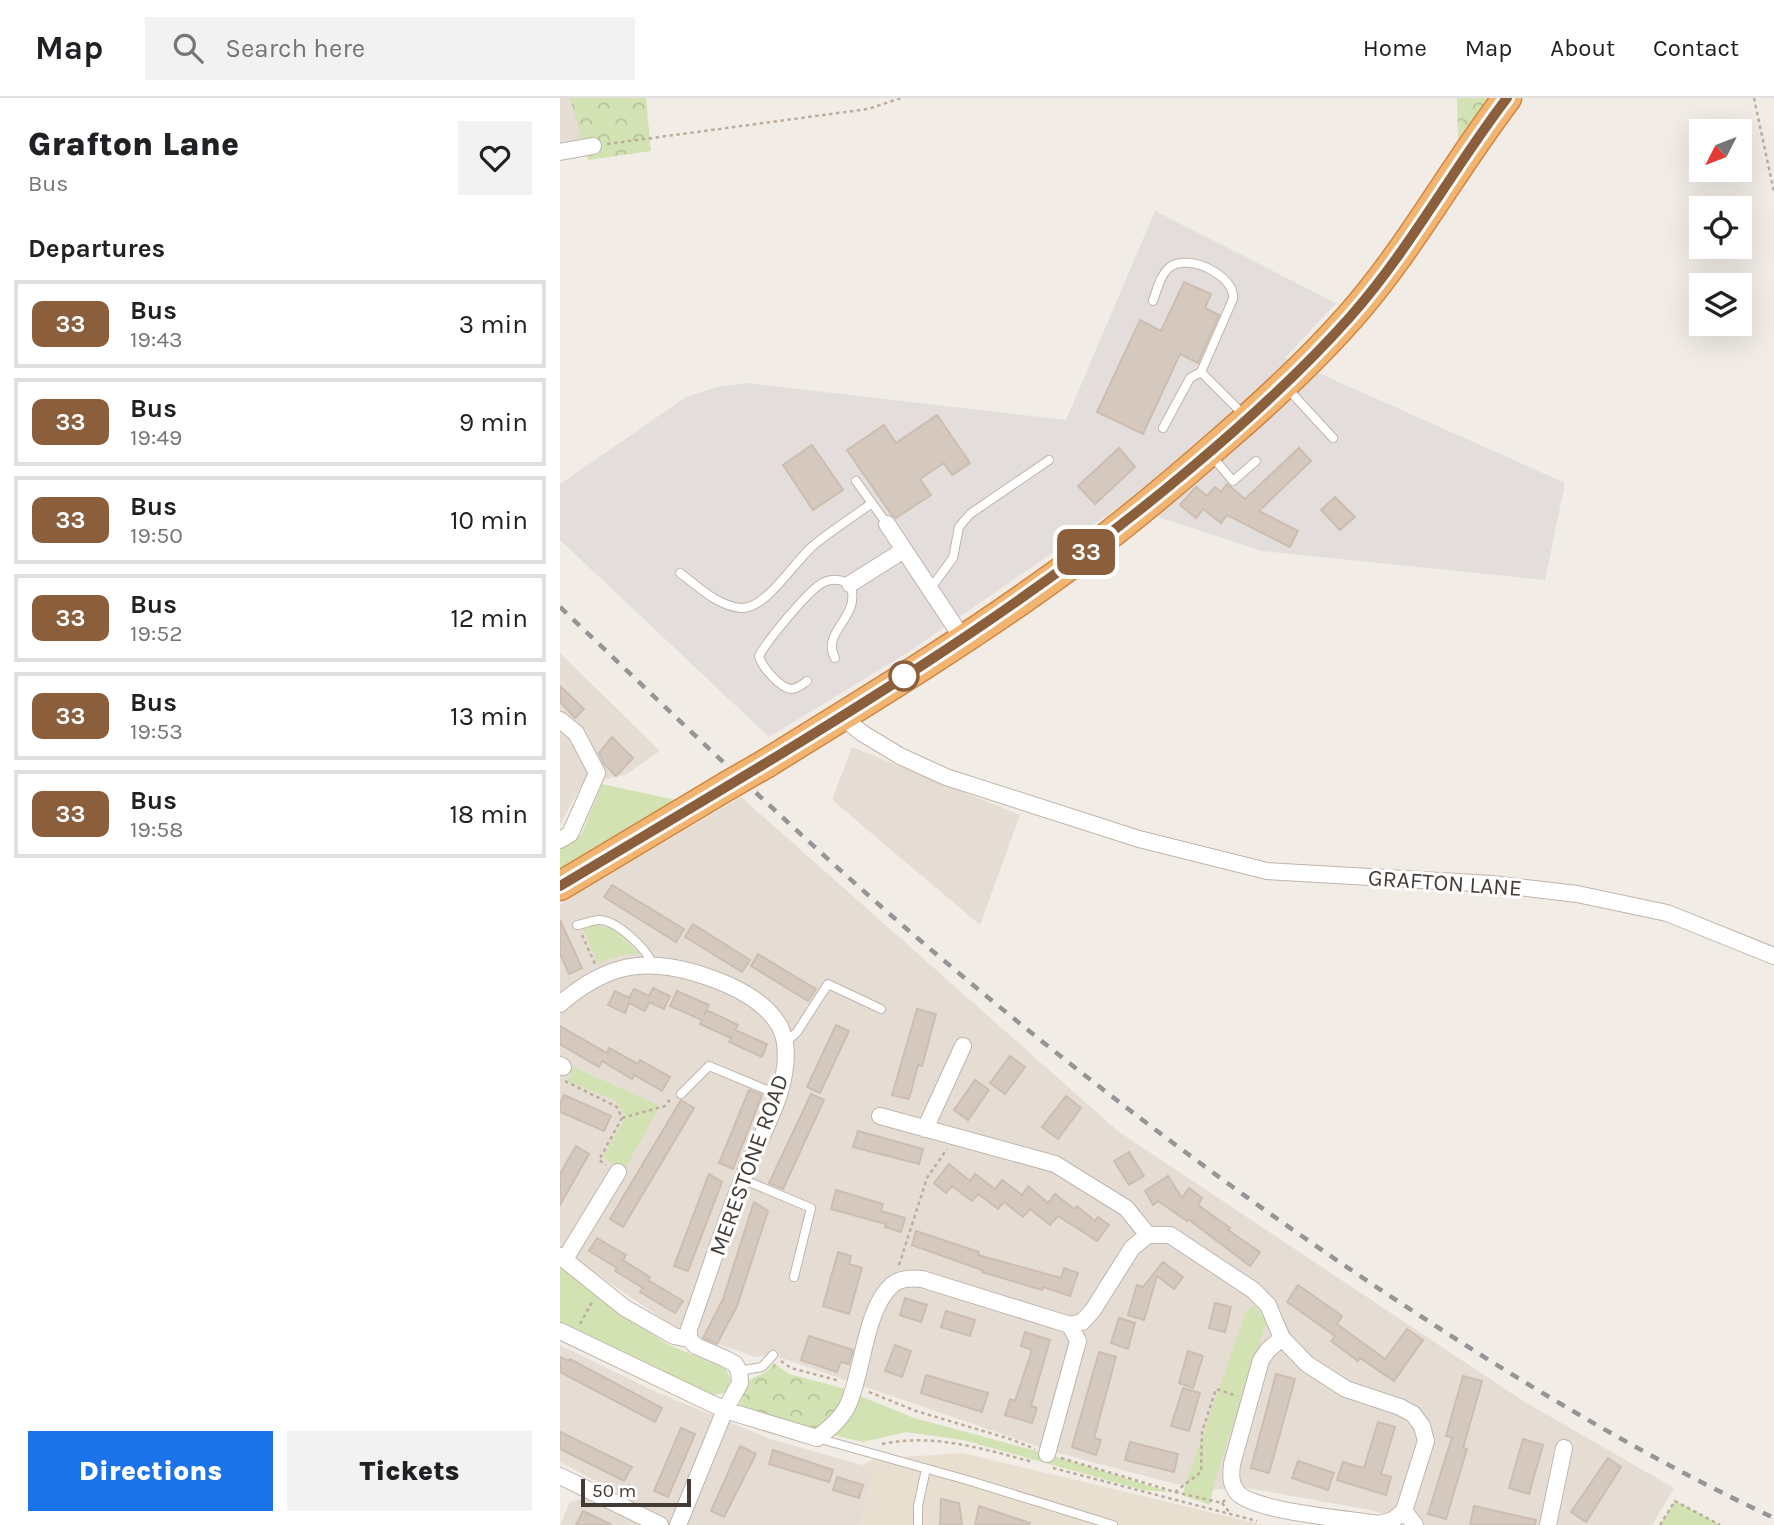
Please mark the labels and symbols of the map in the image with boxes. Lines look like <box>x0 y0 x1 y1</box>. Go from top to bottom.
north arrow <box>1689 119 1752 182</box>
line badge: 33 <box>1054 529 1118 575</box>
unlabelled marker <box>889 661 919 691</box>
street label: GRAFTON LANE <box>1367 864 1523 902</box>
street label: MERESTONE ROAD <box>704 1071 794 1259</box>
scale bar <box>581 1476 691 1508</box>

